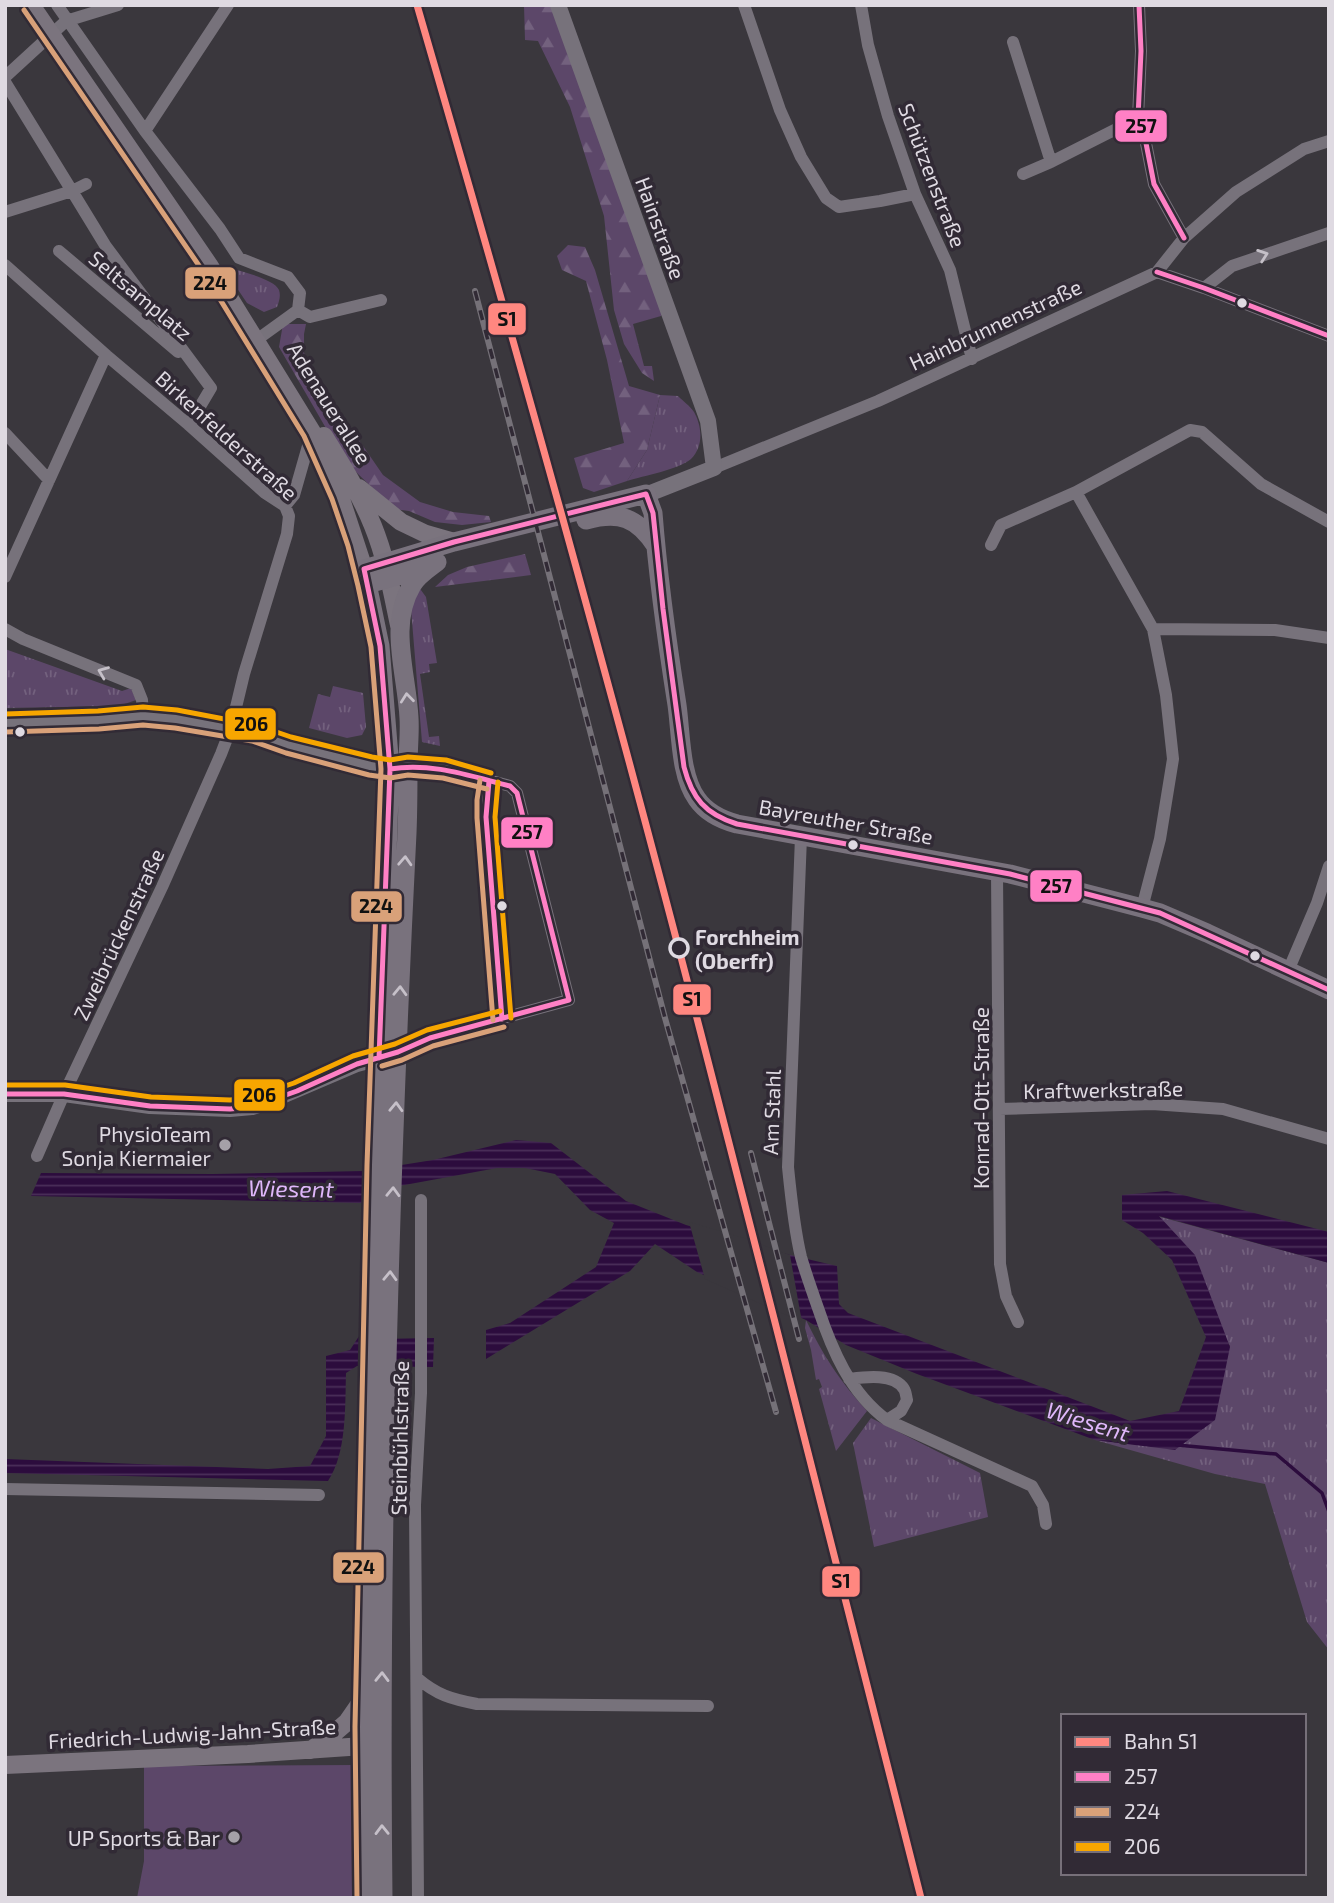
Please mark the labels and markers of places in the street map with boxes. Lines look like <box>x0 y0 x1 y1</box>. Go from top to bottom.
unlabelled marker <box>1235 296 1249 310</box>
unlabelled marker <box>13 725 27 739</box>
unlabelled marker <box>846 838 860 852</box>
unlabelled marker <box>495 899 509 913</box>
place label: Forchheim (Oberfr) <box>695 924 800 973</box>
marker: Forchheim (Oberfr) <box>669 938 689 958</box>
unlabelled marker <box>1248 949 1262 963</box>
place label: PhysioTeam Sonja Kiermaier <box>61 1121 212 1171</box>
marker: PhysioTeam Sonja Kiermaier <box>217 1137 233 1153</box>
place label: UP Sports & Bar <box>68 1825 221 1850</box>
marker: UP Sports & Bar <box>226 1829 242 1845</box>

